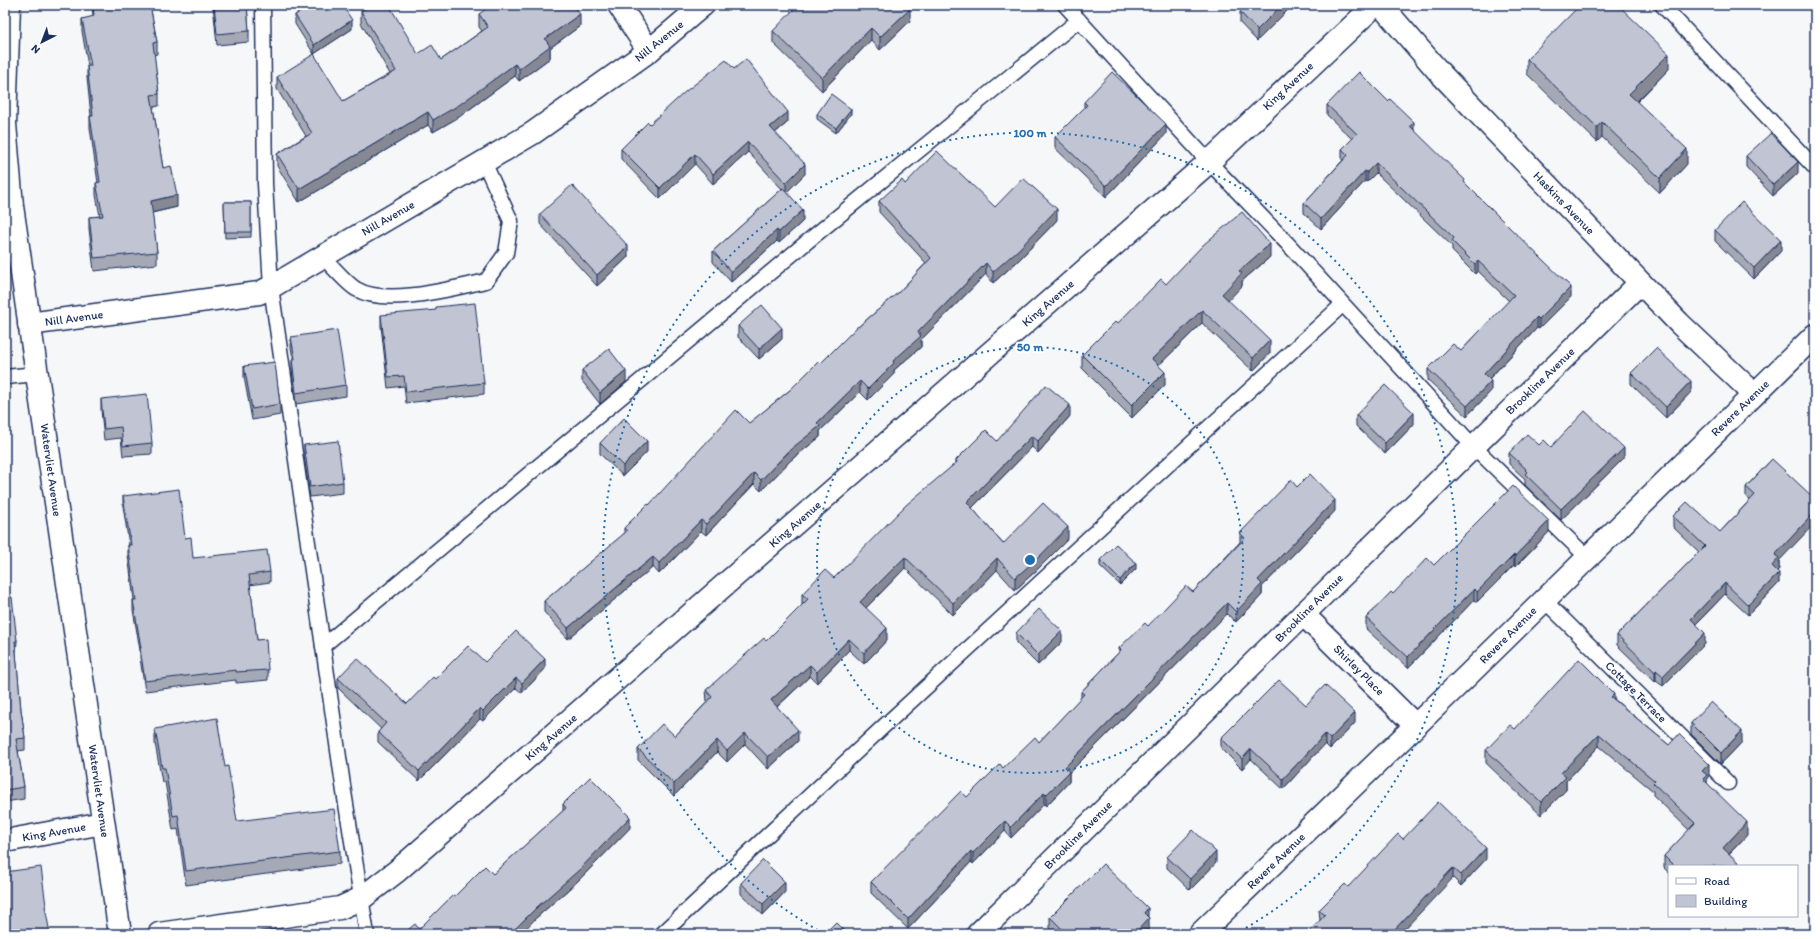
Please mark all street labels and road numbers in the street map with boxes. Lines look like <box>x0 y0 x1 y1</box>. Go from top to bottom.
street label: Nill Avenue <box>632 17 686 65</box>
street label: King Avenue <box>1260 59 1317 113</box>
street label: Haskins Avenue <box>1530 169 1598 238</box>
street label: Nill Avenue <box>359 197 417 239</box>
street label: King Avenue <box>1019 276 1077 329</box>
street label: Nill Avenue <box>44 307 104 329</box>
street label: Brookline Avenue <box>1503 344 1578 418</box>
street label: Revere Avenue <box>1708 377 1772 439</box>
street label: Watervliet Avenue <box>38 423 64 518</box>
street label: King Avenue <box>766 497 824 550</box>
street label: Brookline Avenue <box>1272 571 1346 645</box>
street label: Revere Avenue <box>1476 603 1540 667</box>
street label: Shirley Place <box>1331 642 1387 698</box>
street label: Cottage Terrace <box>1602 658 1670 726</box>
street label: King Avenue <box>522 710 580 763</box>
street label: Watervliet Avenue <box>86 744 112 839</box>
street label: Brookline Avenue <box>1041 798 1115 872</box>
street label: King Avenue <box>21 819 87 844</box>
street label: Revere Avenue <box>1244 830 1308 892</box>

